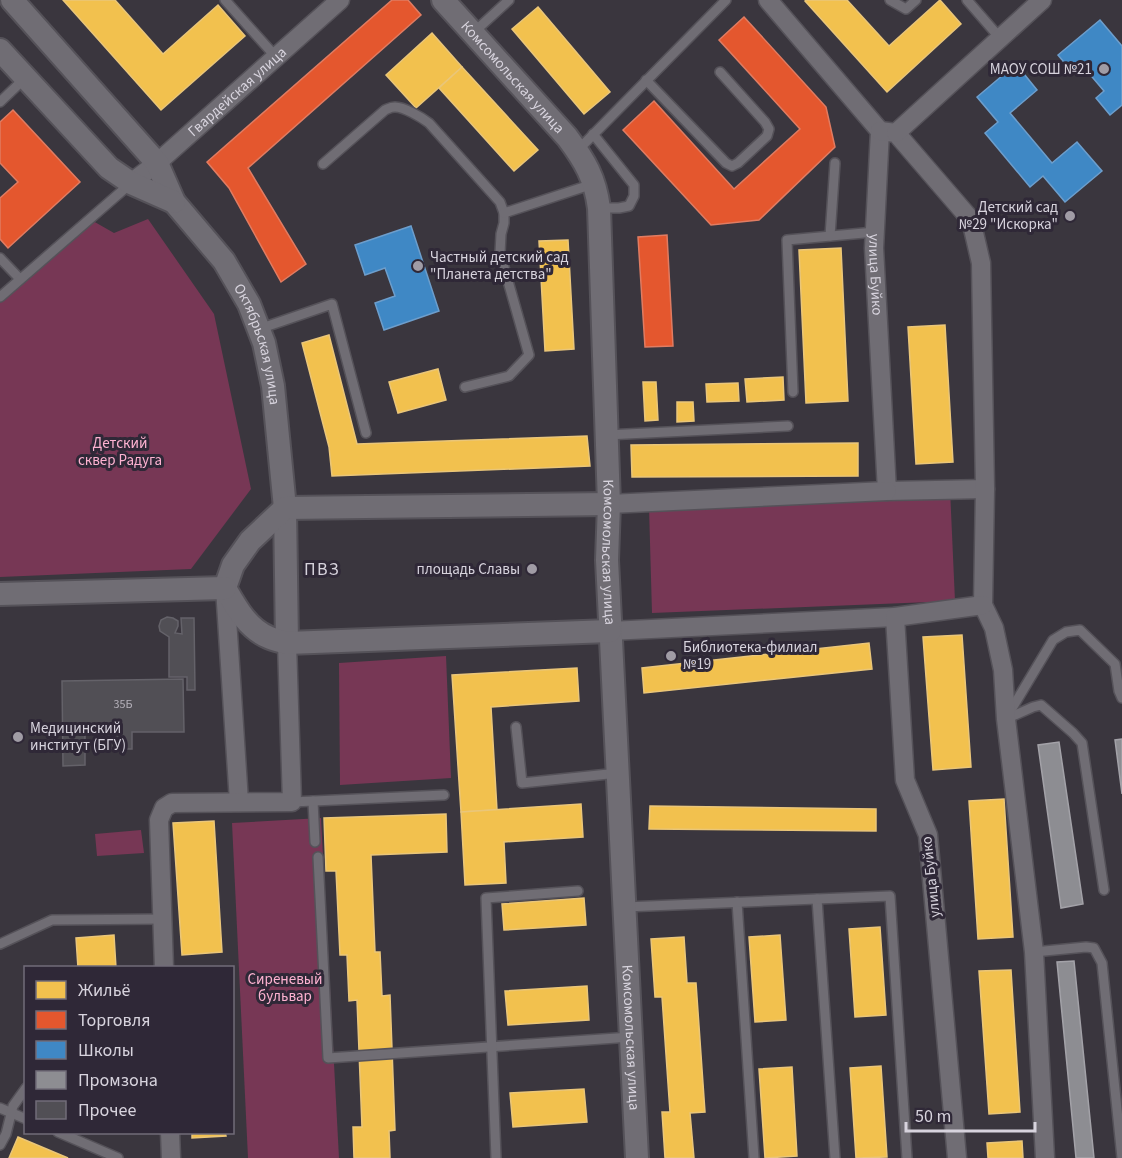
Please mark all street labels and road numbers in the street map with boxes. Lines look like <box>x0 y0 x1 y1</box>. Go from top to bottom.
street label: Комсомольская улица <box>456 16 569 138</box>
street label: Гвардейская улица <box>183 42 291 141</box>
street label: улица Буйко <box>863 233 888 316</box>
street label: Октябрьская улица <box>229 280 285 406</box>
street label: Комсомольская улица <box>597 479 621 625</box>
street label: улица Буйко <box>916 835 946 919</box>
street label: Комсомольская улица <box>617 964 645 1111</box>

